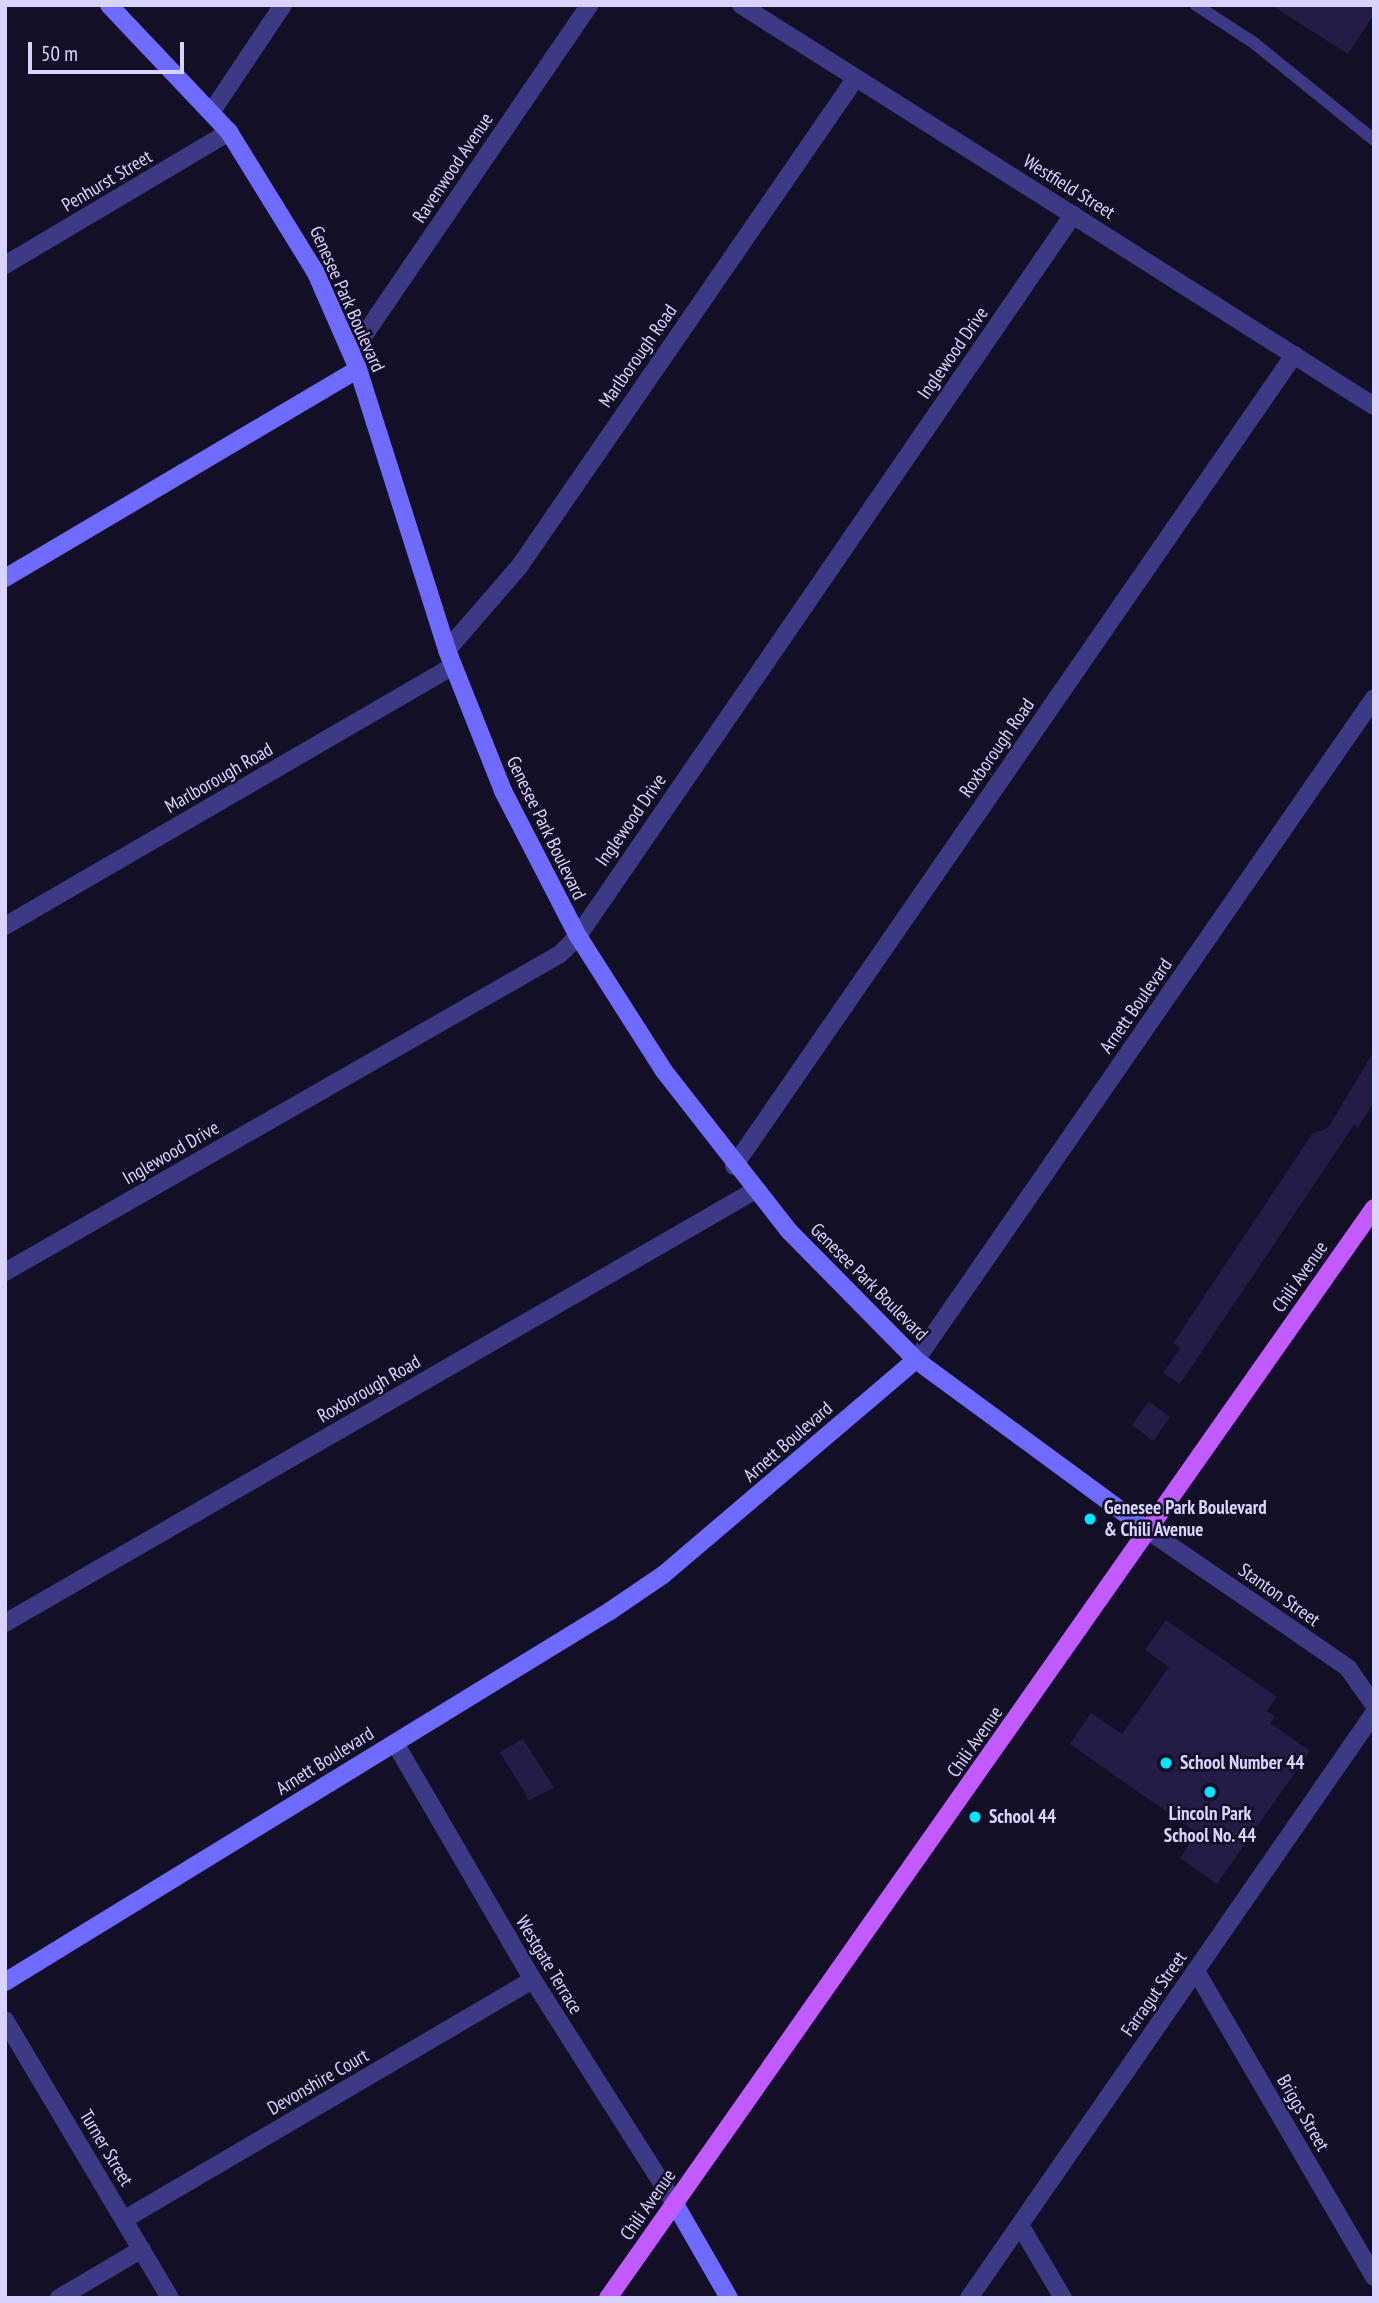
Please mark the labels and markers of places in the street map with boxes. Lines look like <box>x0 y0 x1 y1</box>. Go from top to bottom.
place label: Genesee Park Boulevard & Chili Avenue <box>1104 1497 1267 1541</box>
marker: Genesee Park Boulevard & Chili Avenue <box>1082 1511 1098 1527</box>
place label: School Number 44 <box>1180 1752 1304 1774</box>
marker: School Number 44 <box>1158 1755 1174 1771</box>
marker: Lincoln Park School No. 44 <box>1202 1784 1218 1800</box>
place label: Lincoln Park School No. 44 <box>1163 1803 1257 1847</box>
place label: School 44 <box>989 1806 1056 1828</box>
marker: School 44 <box>967 1809 983 1825</box>

